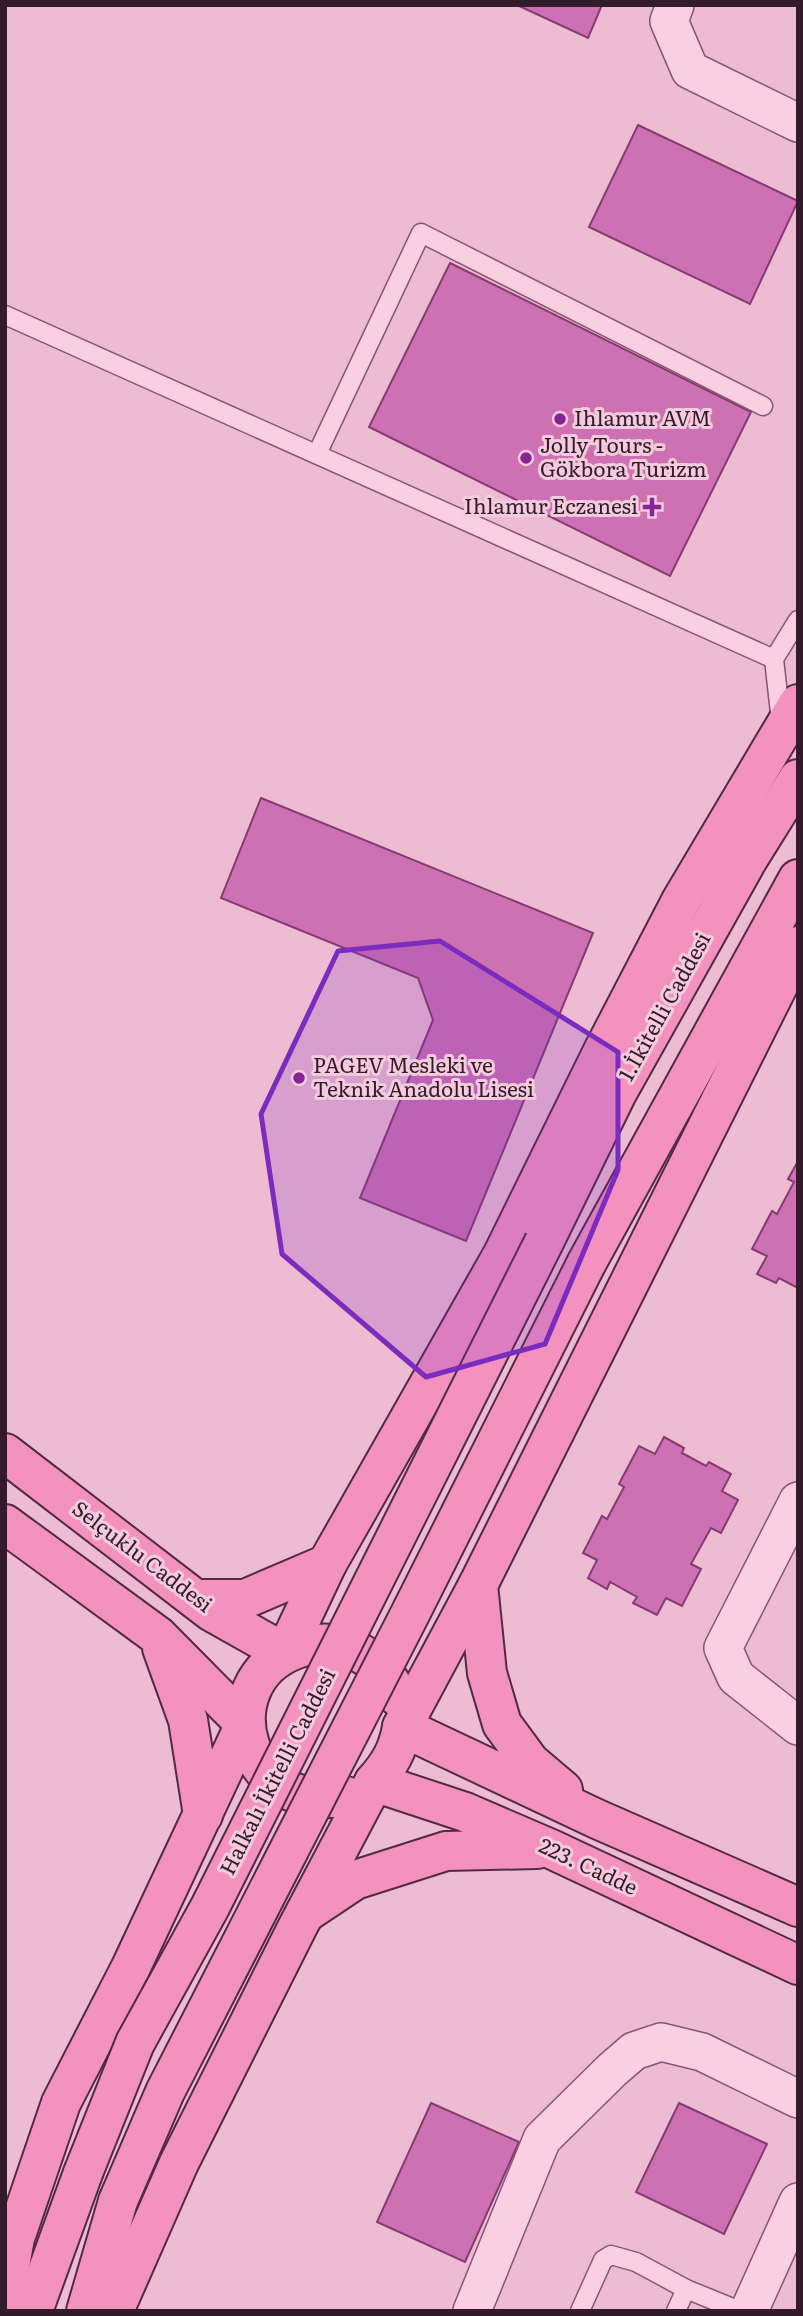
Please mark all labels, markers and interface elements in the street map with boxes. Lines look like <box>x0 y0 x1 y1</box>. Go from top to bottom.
place label: Ihlamur AVM <box>574 401 711 432</box>
marker: Ihlamur AVM <box>552 411 568 427</box>
place label: Jolly Tours - Gökbora Turizm <box>540 428 707 483</box>
marker: Jolly Tours - Gökbora Turizm <box>518 450 534 466</box>
place label: Ihlamur Eczanesi <box>464 489 638 520</box>
marker: Ihlamur Eczanesi <box>644 499 660 515</box>
street label: 1.İkitelli Caddesi <box>609 926 717 1086</box>
place label: PAGEV Mesleki ve Teknik Anadolu Lisesi <box>313 1048 534 1103</box>
marker: PAGEV Mesleki ve Teknik Anadolu Lisesi <box>291 1070 307 1086</box>
street label: Selçuklu Caddesi <box>67 1492 220 1618</box>
street label: Halkalı İkitelli Caddesi <box>210 1662 341 1880</box>
street label: 223. Cadde <box>535 1828 644 1901</box>

